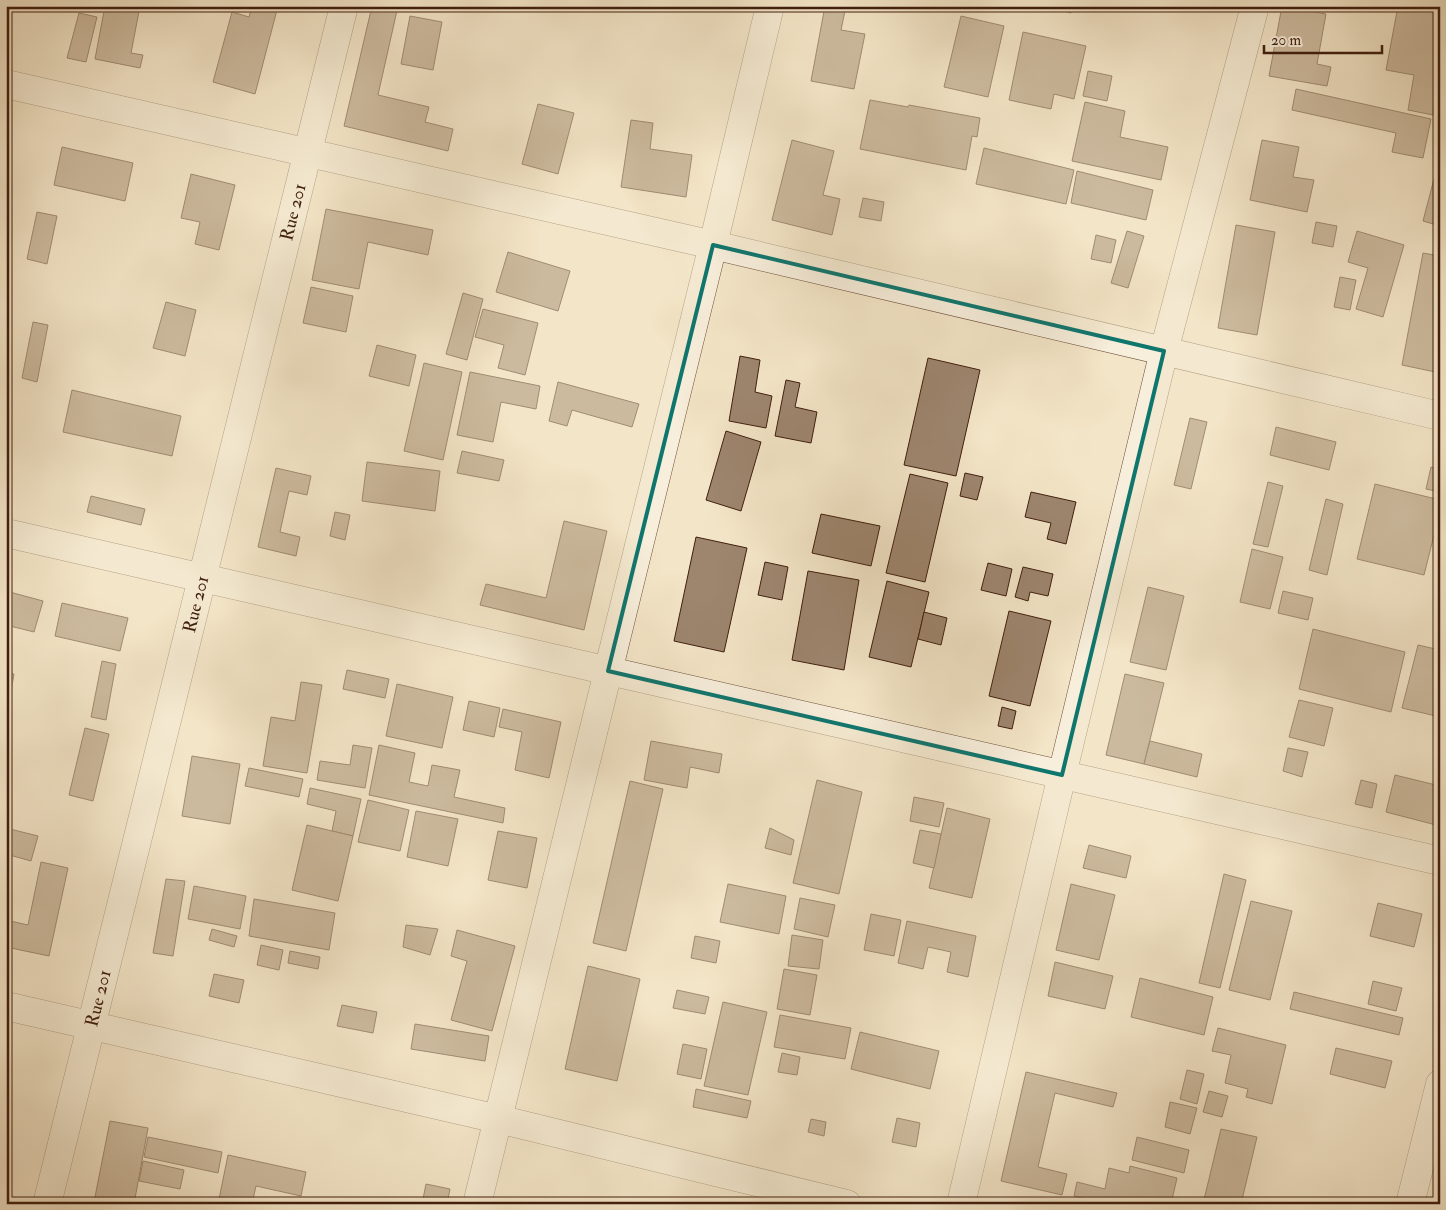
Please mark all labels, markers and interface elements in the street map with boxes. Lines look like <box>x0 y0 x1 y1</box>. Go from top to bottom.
scale bar <box>1264 22 1381 54</box>
text: 20 m <box>1271 31 1301 50</box>
street label: Rue 201 <box>275 181 312 243</box>
street label: Rue 201 <box>178 573 214 635</box>
street label: Rue 201 <box>80 967 117 1029</box>

